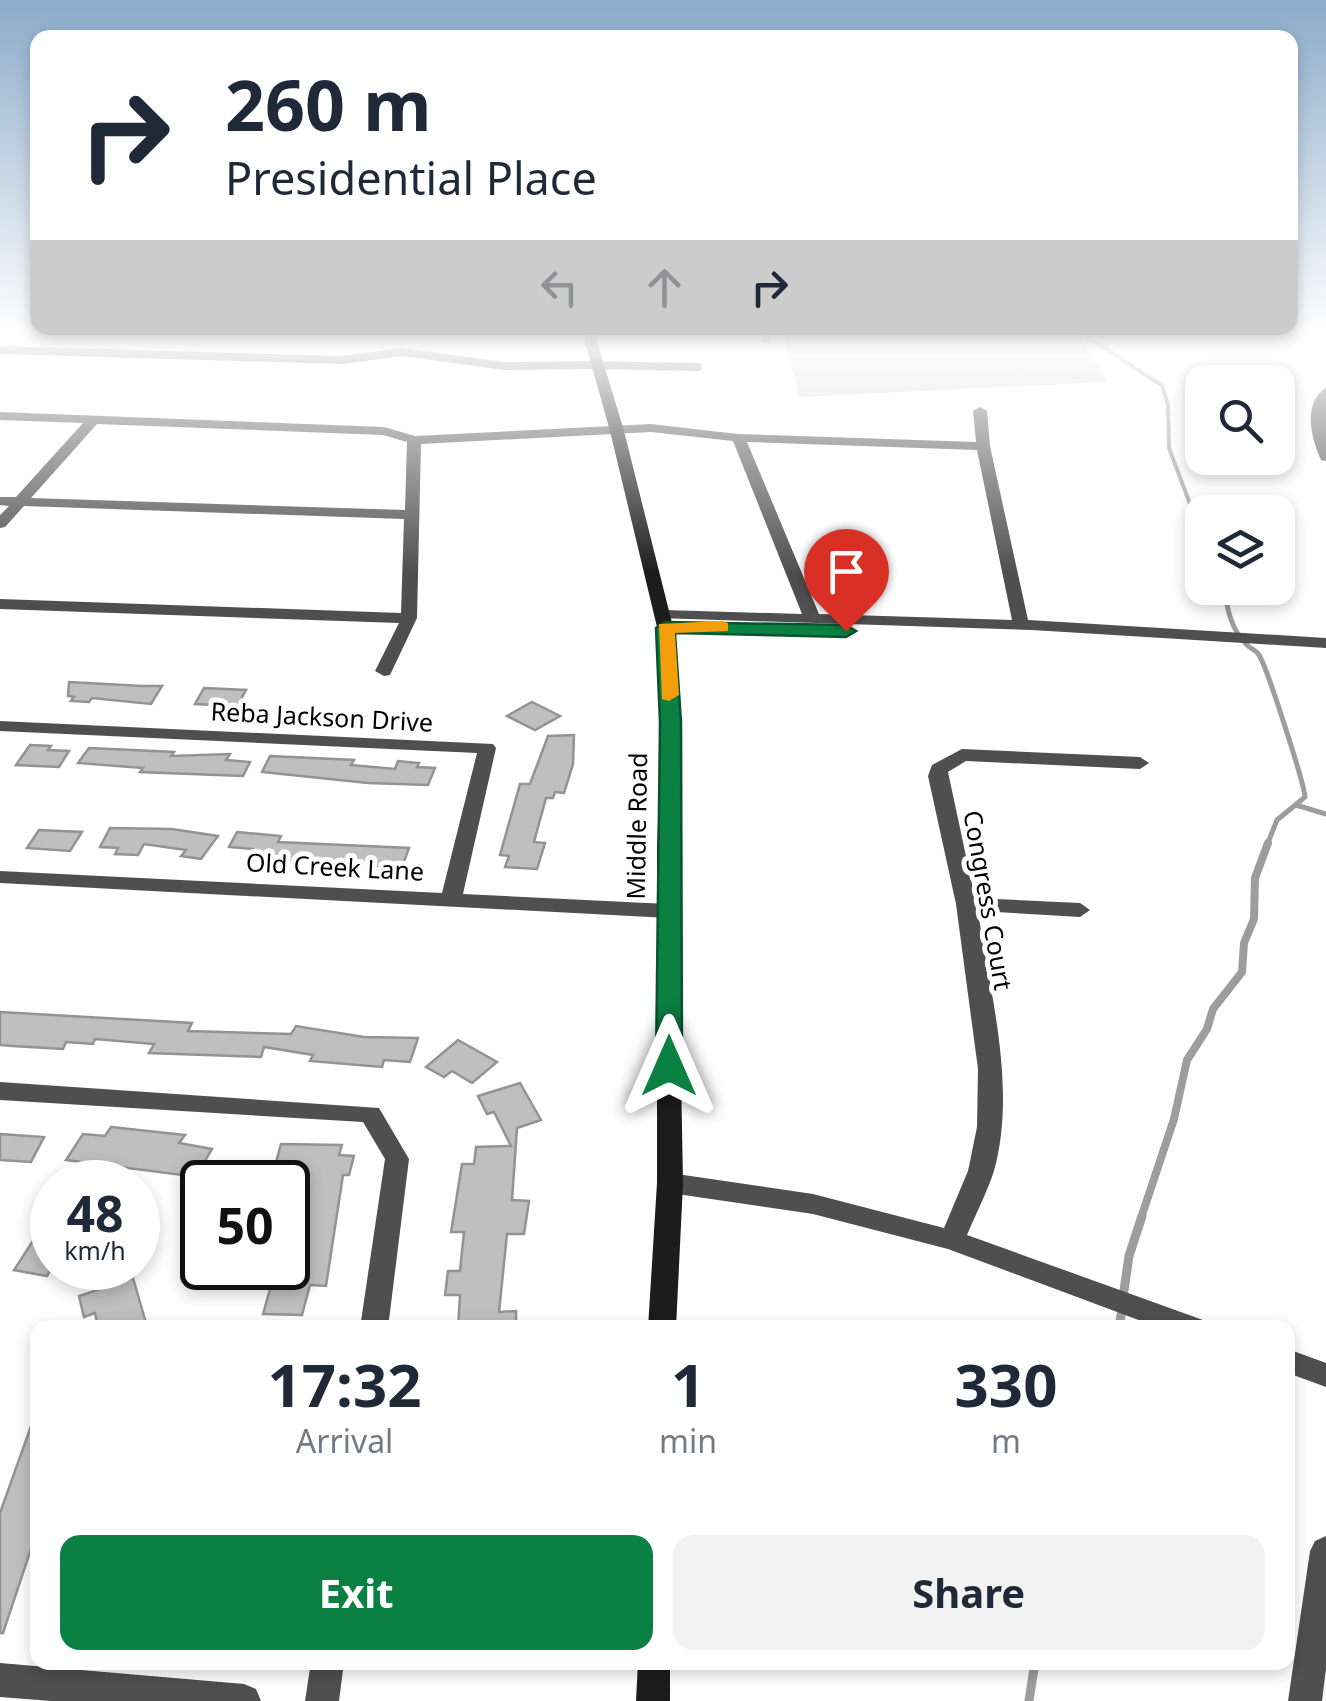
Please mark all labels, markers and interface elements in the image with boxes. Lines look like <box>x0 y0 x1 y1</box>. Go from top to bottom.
text: 260 m <box>225 56 432 152</box>
icon: right <box>60 70 190 200</box>
text: Presidential Place <box>225 147 597 208</box>
icon: left <box>532 260 587 315</box>
icon: ahead <box>637 260 692 315</box>
icon: right <box>742 260 797 315</box>
map controls <box>1185 365 1295 605</box>
button: search <box>1185 365 1295 475</box>
button: layers <box>1185 495 1295 605</box>
pin <box>804 529 889 632</box>
icon: arrive <box>819 544 874 599</box>
street label: Reba Jackson Drive <box>210 693 434 739</box>
street label: Middle Road <box>618 752 654 900</box>
street label: Congress Court <box>956 807 1022 993</box>
street label: Old Creek Lane <box>245 844 425 888</box>
position arrow <box>617 1014 721 1118</box>
speed limit sign: 50 <box>180 1160 310 1290</box>
text: 48 <box>66 1179 124 1247</box>
text: km/h <box>64 1233 126 1267</box>
text: 17:32 <box>267 1343 422 1425</box>
text: 1 <box>671 1343 705 1425</box>
text: 330 <box>955 1343 1058 1425</box>
text: Arrival <box>296 1419 393 1462</box>
text: min <box>659 1419 717 1462</box>
text: m <box>991 1419 1021 1462</box>
button: Exit <box>60 1535 653 1650</box>
button: Share <box>673 1535 1265 1650</box>

